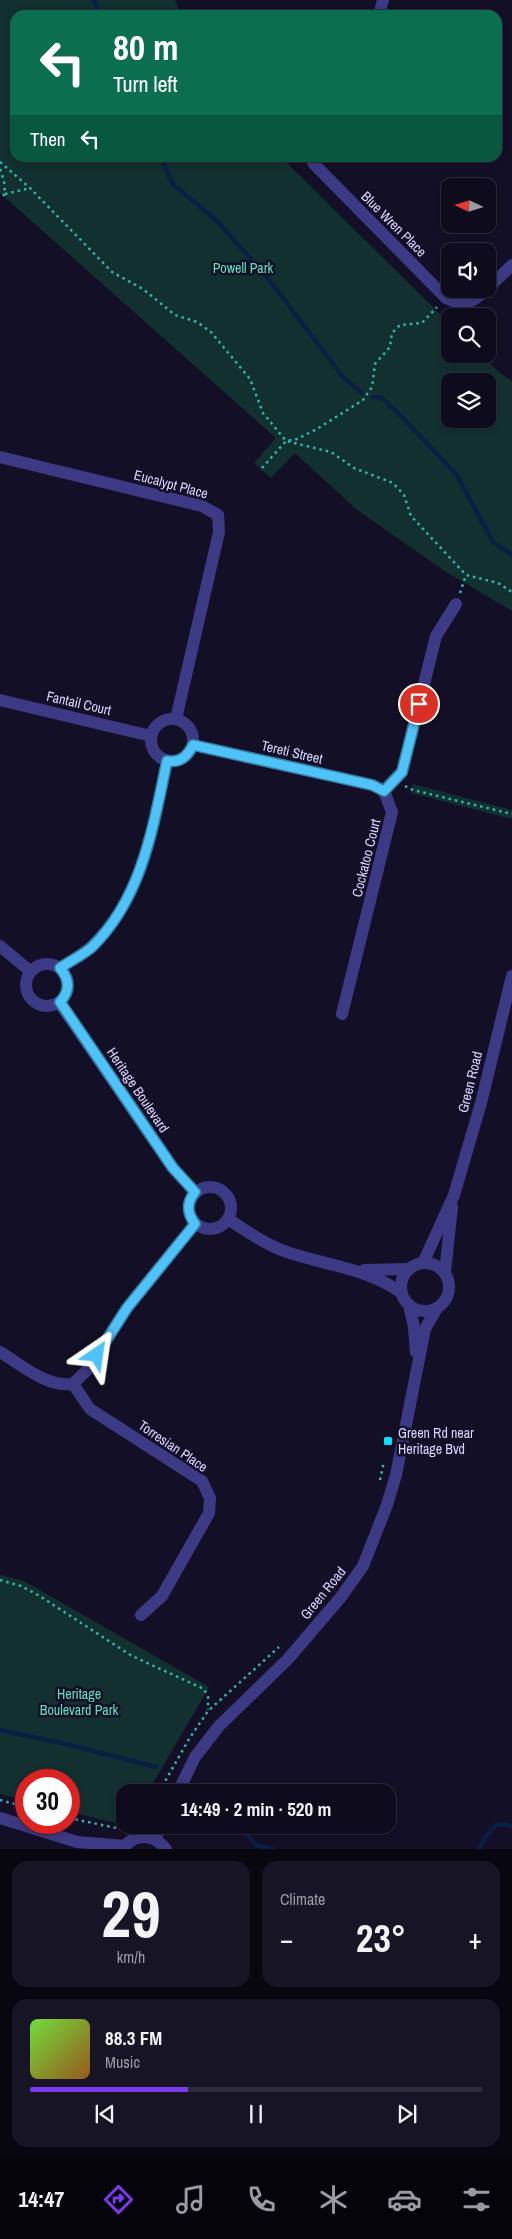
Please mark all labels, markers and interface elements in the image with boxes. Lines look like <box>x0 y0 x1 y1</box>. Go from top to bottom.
text: 80 m <box>113 24 178 71</box>
icon: left <box>30 30 95 95</box>
text: Turn left <box>113 69 178 99</box>
icon: left <box>76 125 104 153</box>
text: Then <box>30 126 66 152</box>
north arrow <box>441 178 496 232</box>
map controls <box>441 178 496 428</box>
street label: Blue Wren Place <box>357 187 431 261</box>
button: sound <box>441 243 496 298</box>
park label: Powell Park <box>213 259 274 277</box>
button: search <box>441 308 496 363</box>
button: layers <box>441 373 496 428</box>
street label: Eucalypt Place <box>132 465 210 503</box>
pin <box>398 683 440 725</box>
street label: Fantail Court <box>45 687 113 719</box>
icon: arrive <box>405 690 433 718</box>
street label: Tereti Street <box>260 736 324 768</box>
street label: Cockatoo Court <box>348 817 384 899</box>
street label: Heritage Boulevard <box>103 1044 173 1136</box>
street label: Green Road <box>454 1049 486 1115</box>
position arrow <box>70 1328 122 1380</box>
street label: Torresian Place <box>135 1416 211 1476</box>
place label: Green Rd near Heritage Bvd <box>398 1424 474 1458</box>
marker: Green Rd near Heritage Bvd <box>382 1435 394 1447</box>
street label: Green Road <box>296 1563 350 1623</box>
park label: Heritage Boulevard Park <box>40 1685 119 1719</box>
speed limit sign: 30 <box>15 1769 80 1834</box>
text: 14:49 · 2 min · 520 m <box>181 1796 331 1822</box>
text: 29 <box>101 1870 161 1957</box>
text: Climate <box>280 1888 325 1910</box>
text: 23° <box>356 1913 406 1964</box>
text: − <box>280 1920 293 1958</box>
text: + <box>469 1920 482 1958</box>
text: km/h <box>117 1946 145 1968</box>
text: 88.3 FM <box>105 2025 162 2051</box>
text: Music <box>105 2051 140 2073</box>
icon: previous <box>91 2100 119 2128</box>
icon: pause <box>242 2100 270 2128</box>
icon: next <box>393 2100 421 2128</box>
icon: directions <box>101 2182 136 2217</box>
icon: music <box>173 2182 208 2217</box>
icon: phone <box>244 2182 279 2217</box>
icon: climate <box>316 2182 351 2217</box>
icon: car <box>387 2182 422 2217</box>
icon: filters <box>459 2182 494 2217</box>
text: 14:47 <box>18 2184 64 2214</box>

